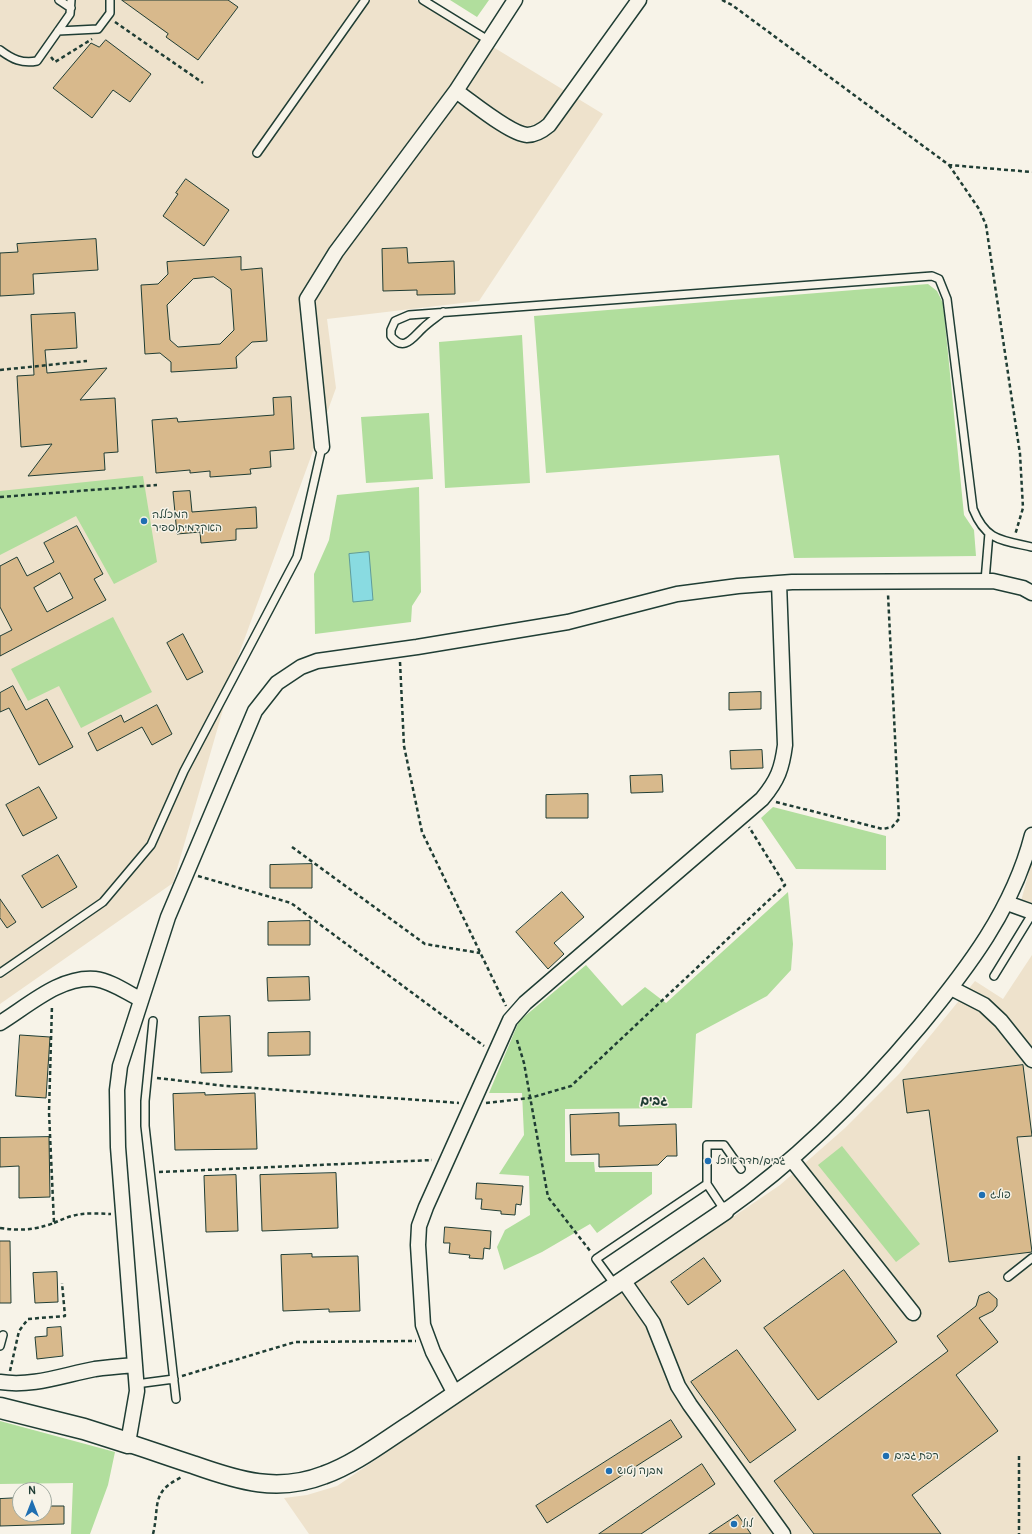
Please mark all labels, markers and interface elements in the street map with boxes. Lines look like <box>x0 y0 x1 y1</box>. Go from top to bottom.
place label: המכללה האקדמית ספיר <box>152 508 222 534</box>
marker: המכללה האקדמית ספיר <box>139 516 149 526</box>
district label: גבים <box>640 1094 668 1110</box>
place label: גבים/חדר אוכל <box>716 1154 786 1168</box>
marker: גבים/חדר אוכל <box>703 1156 713 1166</box>
place label: פולג <box>990 1188 1011 1202</box>
marker: פולג <box>977 1190 987 1200</box>
place label: רפת גבים <box>894 1449 939 1463</box>
marker: רפת גבים <box>881 1451 891 1461</box>
place label: מבנה נטוש <box>617 1464 663 1478</box>
marker: מבנה נטוש <box>604 1466 614 1476</box>
north arrow <box>12 1482 52 1522</box>
text: N <box>28 1484 36 1497</box>
place label: לול <box>742 1517 753 1531</box>
marker: לול <box>729 1519 739 1529</box>

